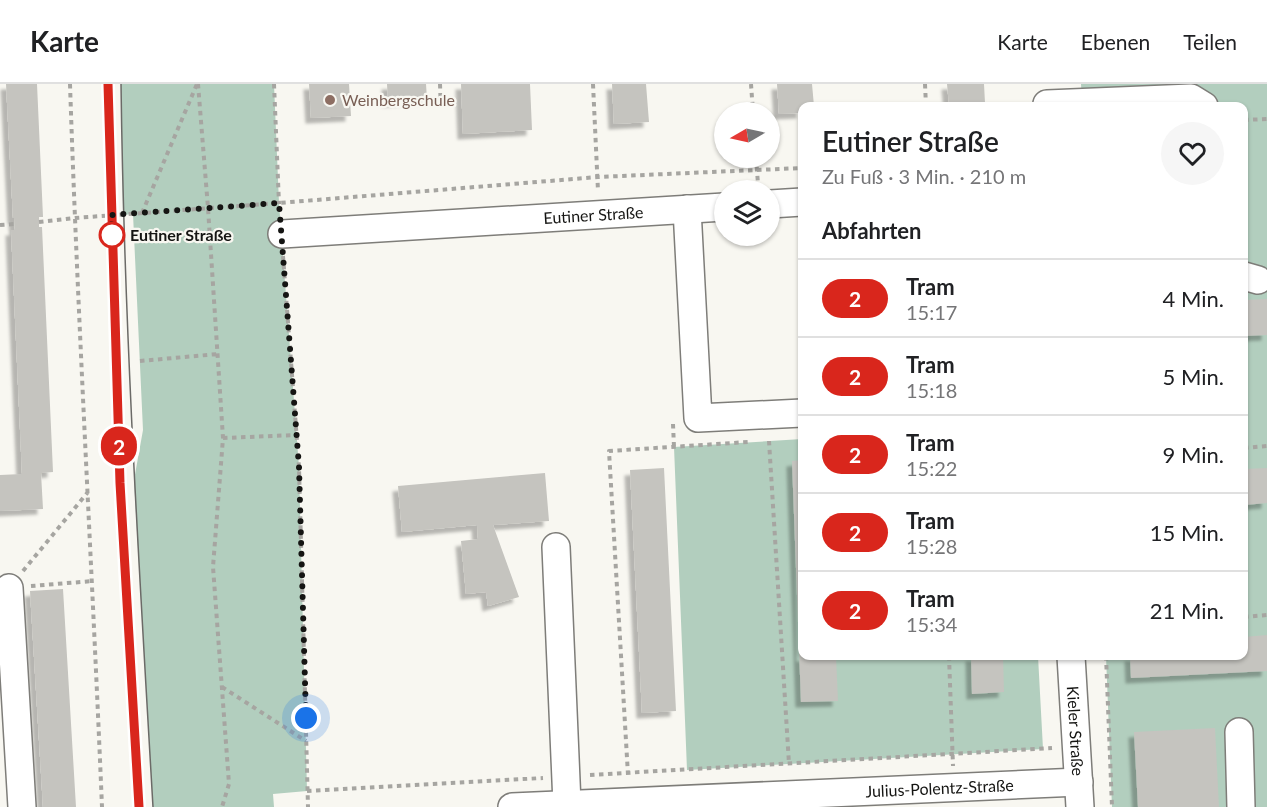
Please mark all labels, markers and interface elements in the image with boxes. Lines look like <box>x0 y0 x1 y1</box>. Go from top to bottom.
text: Karte <box>30 24 99 58</box>
text: Karte <box>997 29 1048 54</box>
text: Ebenen <box>1081 29 1150 54</box>
text: Teilen <box>1183 29 1237 54</box>
place label: Weinbergschule <box>342 90 455 109</box>
marker: Weinbergschule <box>323 93 337 107</box>
north arrow <box>714 102 780 168</box>
map controls <box>714 102 780 246</box>
button: heart <box>1161 122 1224 185</box>
text: Eutiner Straße <box>822 124 999 158</box>
text: Zu Fuß · 3 Min. · 210 m <box>822 164 1026 188</box>
button: layers <box>714 180 780 246</box>
street label: Eutiner Straße <box>543 202 644 227</box>
text: Abfahrten <box>822 217 921 244</box>
marker: Eutiner Straße <box>99 222 125 248</box>
place label: Eutiner Straße <box>130 225 232 244</box>
text: Tram <box>906 273 955 300</box>
text: 4 Min. <box>1163 285 1224 312</box>
text: 2 <box>849 286 861 311</box>
text: 15:17 <box>906 300 957 324</box>
text: Tram <box>906 351 955 378</box>
text: 5 Min. <box>1163 363 1224 390</box>
text: 2 <box>849 364 861 389</box>
text: 15:18 <box>906 378 957 402</box>
line badge: 2 <box>100 426 138 466</box>
text: Tram <box>906 429 955 456</box>
text: 2 <box>113 434 125 459</box>
text: 9 Min. <box>1163 441 1224 468</box>
text: 2 <box>849 442 861 467</box>
text: 15:22 <box>906 456 957 480</box>
text: Tram <box>906 507 955 534</box>
text: 15 Min. <box>1150 519 1224 546</box>
text: 2 <box>849 520 861 545</box>
text: 15:28 <box>906 534 957 558</box>
text: Tram <box>906 585 955 612</box>
text: 21 Min. <box>1150 597 1224 624</box>
text: 2 <box>849 598 861 623</box>
text: 15:34 <box>906 612 957 636</box>
street label: Kieler Straße <box>1064 685 1088 776</box>
your location <box>291 703 321 733</box>
street label: Julius-Polentz-Straße <box>865 775 1014 800</box>

